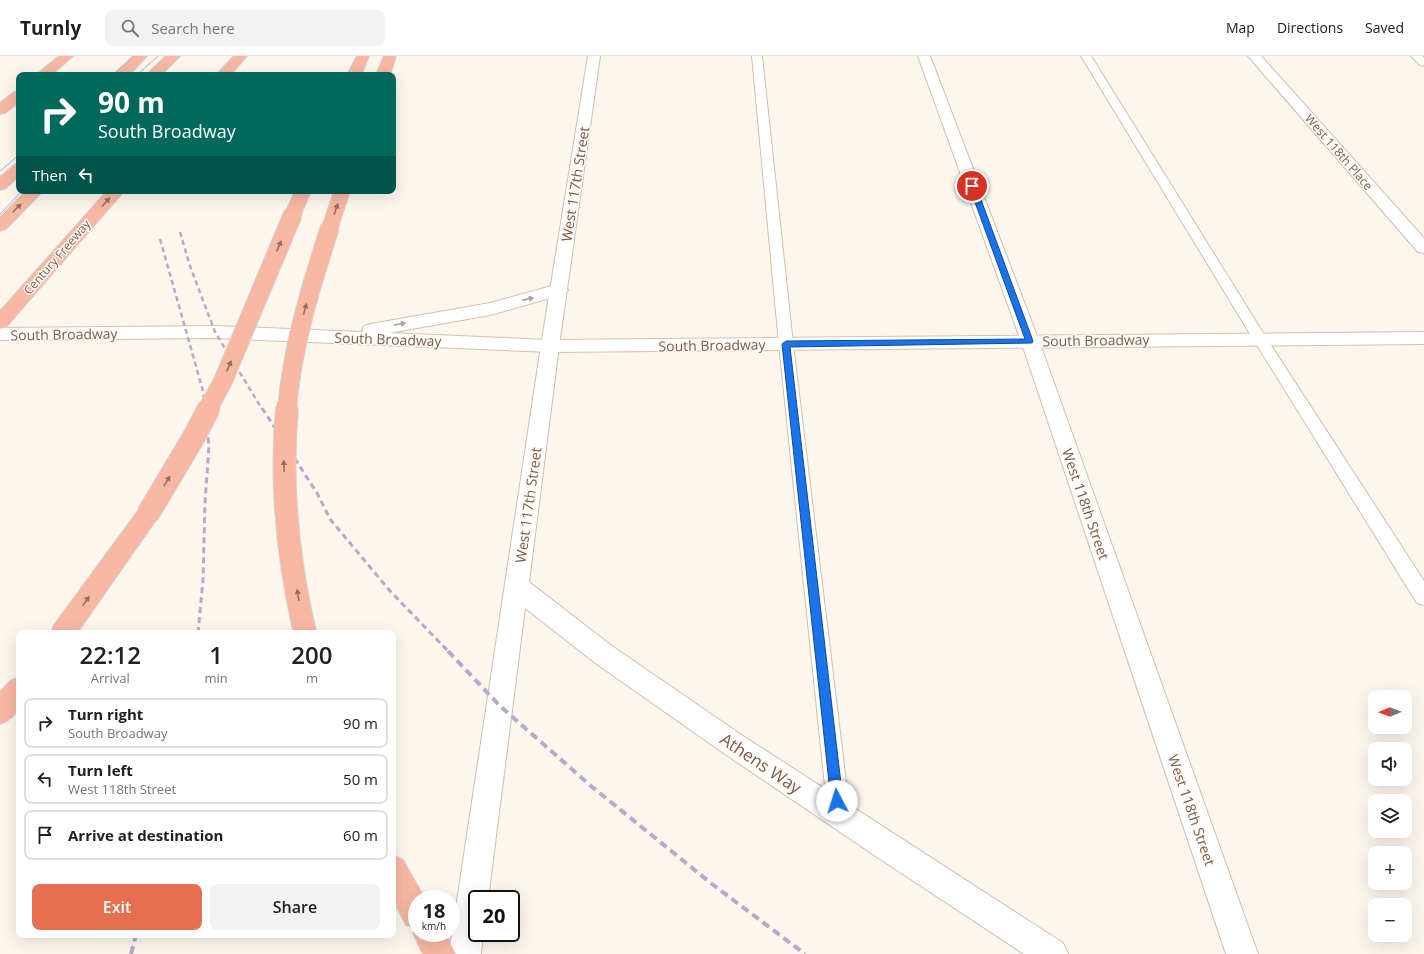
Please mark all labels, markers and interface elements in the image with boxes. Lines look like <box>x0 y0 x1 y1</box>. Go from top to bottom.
search box <box>105 10 385 46</box>
text: Turnly <box>20 15 81 41</box>
icon: search <box>119 17 141 39</box>
text: Search here <box>151 18 235 38</box>
text: Map <box>1226 18 1255 37</box>
text: Directions <box>1277 18 1343 37</box>
text: Saved <box>1365 18 1404 37</box>
text: 90 m <box>98 83 165 121</box>
icon: right <box>32 88 84 140</box>
street label: West 118th Place <box>1301 110 1377 194</box>
text: South Broadway <box>98 119 236 143</box>
street label: West 117th Street <box>557 125 593 243</box>
icon: left <box>75 164 97 186</box>
text: Then <box>32 165 67 185</box>
pin <box>955 169 989 203</box>
icon: arrive <box>961 175 983 197</box>
one-way arrow <box>101 197 110 207</box>
one-way arrow <box>12 203 22 213</box>
one-way arrow <box>333 203 339 215</box>
street label: Century Freeway <box>20 215 95 298</box>
one-way arrow <box>277 240 283 252</box>
one-way arrow <box>521 295 534 301</box>
one-way arrow <box>303 303 309 316</box>
one-way arrow <box>394 321 406 327</box>
street label: South Broadway <box>10 324 119 344</box>
street label: South Broadway <box>334 328 443 350</box>
street label: South Broadway <box>1042 330 1151 350</box>
street label: South Broadway <box>658 335 767 355</box>
one-way arrow <box>226 361 232 372</box>
street label: West 117th Street <box>510 446 546 564</box>
street label: West 118th Street <box>1058 446 1114 562</box>
one-way arrow <box>281 459 287 472</box>
one-way arrow <box>164 475 171 487</box>
one-way arrow <box>295 589 301 601</box>
one-way arrow <box>82 596 90 607</box>
text: 22:12 <box>80 638 141 671</box>
text: 1 <box>209 638 223 671</box>
text: 200 <box>291 638 332 671</box>
text: Arrival <box>91 669 130 687</box>
text: min <box>205 669 228 687</box>
text: m <box>306 669 318 687</box>
north arrow <box>1368 690 1412 734</box>
map controls <box>1368 690 1412 942</box>
text: Turn right <box>68 704 143 724</box>
icon: right <box>34 712 56 734</box>
text: 90 m <box>343 713 378 733</box>
text: South Broadway <box>68 724 167 742</box>
street label: Athens Way <box>716 727 807 799</box>
button: sound <box>1368 742 1412 786</box>
street label: West 118th Street <box>1164 752 1220 868</box>
text: Turn left <box>68 760 133 780</box>
icon: left <box>34 768 56 790</box>
text: 50 m <box>343 769 378 789</box>
text: West 118th Street <box>68 780 176 798</box>
position arrow <box>816 780 858 822</box>
button: layers <box>1368 794 1412 838</box>
icon: arrive <box>34 824 56 846</box>
text: Arrive at destination <box>68 825 223 845</box>
text: 60 m <box>343 825 378 845</box>
button: + <box>1368 846 1412 890</box>
button: Exit <box>32 884 202 930</box>
button: Share <box>210 884 380 930</box>
speed limit sign: 20 <box>468 890 520 942</box>
text: 18 <box>423 897 445 924</box>
button: − <box>1368 898 1412 942</box>
text: km/h <box>422 919 446 933</box>

